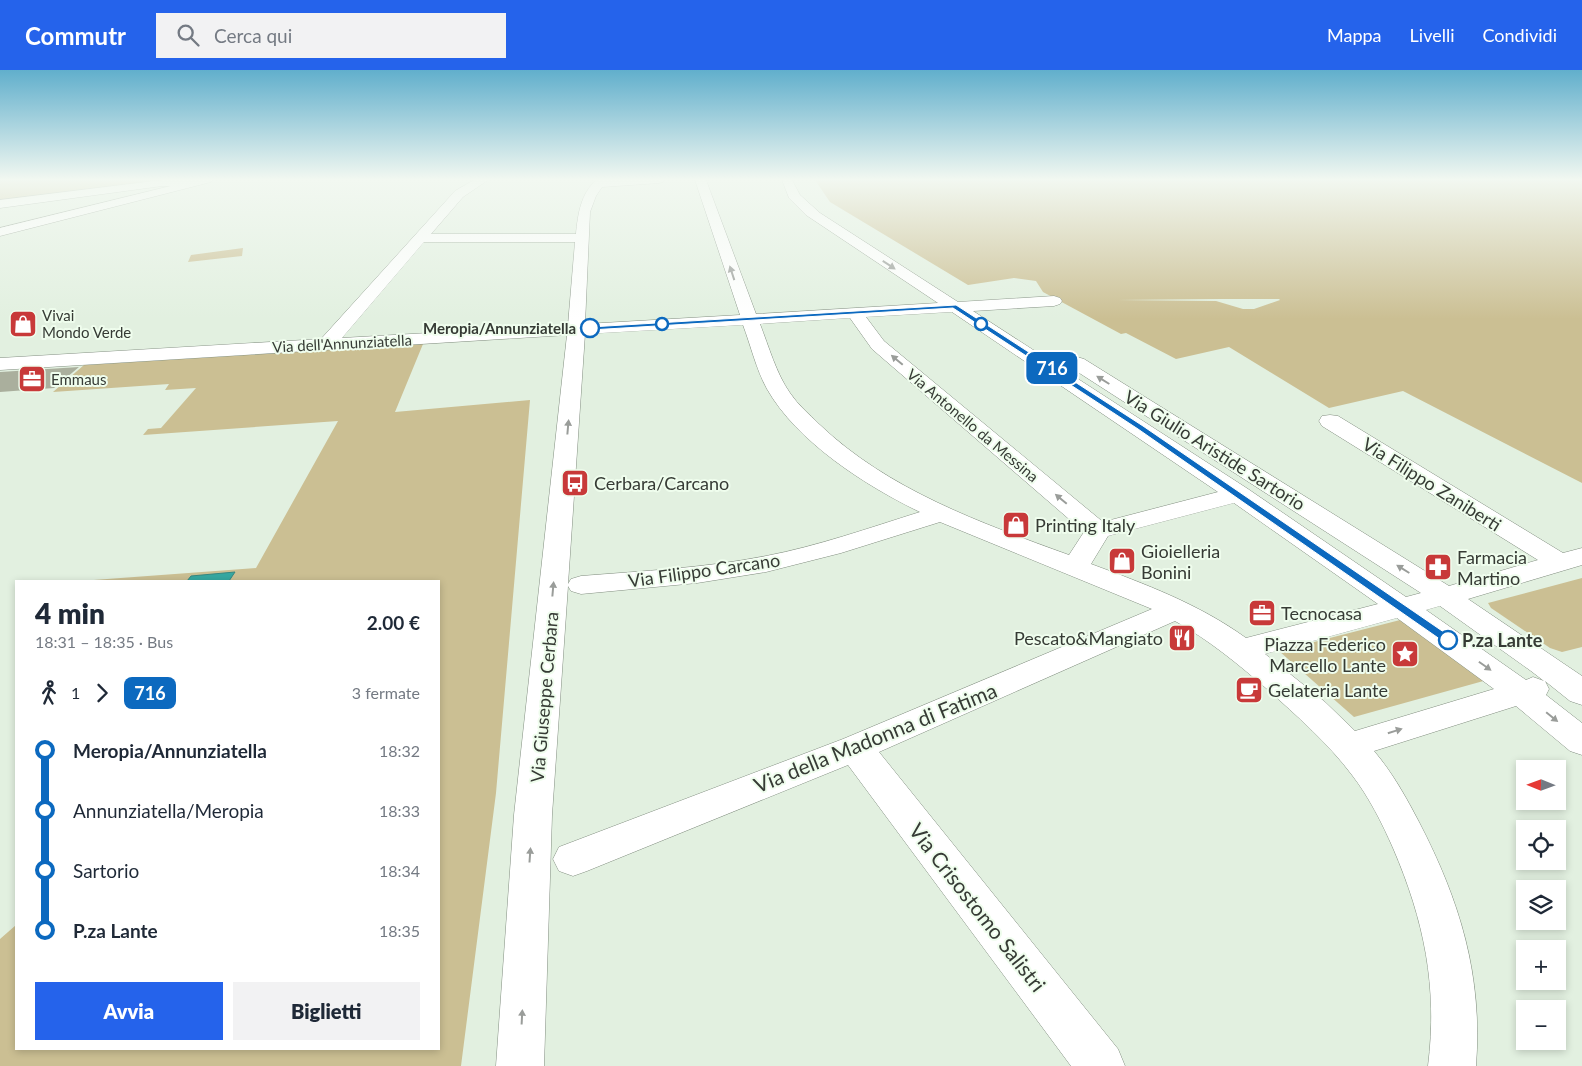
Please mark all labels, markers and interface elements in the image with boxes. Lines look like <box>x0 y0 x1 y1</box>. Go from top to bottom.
search box <box>156 13 506 58</box>
text: Commutr <box>25 21 126 50</box>
icon: search <box>174 21 202 49</box>
text: Cerca qui <box>214 24 292 47</box>
text: Mappa <box>1327 24 1382 46</box>
text: Livelli <box>1410 24 1454 46</box>
text: Condividi <box>1482 24 1557 46</box>
one-way arrow <box>883 260 896 269</box>
one-way arrow <box>728 266 736 281</box>
place label: Vivai Mondo Verde <box>42 306 131 341</box>
shop icon: Vivai Mondo Verde <box>8 309 38 339</box>
unlabelled marker <box>655 317 669 331</box>
unlabelled marker <box>974 317 988 331</box>
marker: Meropia/Annunziatella <box>580 318 600 338</box>
place label: Meropia/Annunziatella <box>423 319 576 337</box>
street label: Via dell'Annunziatella <box>272 330 412 356</box>
line badge: 716 <box>1023 352 1081 384</box>
one-way arrow <box>891 355 904 366</box>
text: 716 <box>1036 357 1068 379</box>
office icon: Emmaus <box>17 364 47 394</box>
street label: Via Antonello da Messina <box>904 365 1042 485</box>
place label: Emmaus <box>51 370 106 388</box>
one-way arrow <box>1097 375 1110 384</box>
street label: Via Giulio Aristide Sartorio <box>1120 385 1310 515</box>
one-way arrow <box>564 418 572 434</box>
street label: Via Filippo Zaniberti <box>1359 432 1505 536</box>
bus stop icon: Cerbara/Carcano <box>560 468 590 498</box>
place label: Cerbara/Carcano <box>594 472 729 494</box>
one-way arrow <box>1055 494 1068 505</box>
shop icon: Printing Italy <box>1001 510 1031 540</box>
place label: Printing Italy <box>1035 514 1136 536</box>
place label: Gioielleria Bonini <box>1141 540 1220 583</box>
shop icon: Gioielleria Bonini <box>1107 546 1137 576</box>
place label: Farmacia Martino <box>1457 546 1527 589</box>
street label: Via Filippo Carcano <box>627 548 781 592</box>
pharmacy icon: Farmacia Martino <box>1423 552 1453 582</box>
one-way arrow <box>1397 564 1410 574</box>
one-way arrow <box>550 580 558 596</box>
text: 4 min <box>35 596 105 630</box>
office icon: Tecnocasa <box>1247 598 1277 628</box>
place label: Tecnocasa <box>1281 602 1362 624</box>
text: 2.00 € <box>367 611 420 634</box>
street label: Via Giuseppe Cerbara <box>526 611 562 783</box>
restaurant icon: Pescato&Mangiato <box>1167 623 1197 653</box>
place label: Pescato&Mangiato <box>1014 627 1163 649</box>
place label: P.za Lante <box>1462 629 1543 651</box>
marker: P.za Lante <box>1438 630 1458 650</box>
text: 18:31 – 18:35 · Bus <box>35 632 173 651</box>
place label: Piazza Federico Marcello Lante <box>1264 633 1386 676</box>
place icon: Piazza Federico Marcello Lante <box>1390 639 1420 669</box>
one-way arrow <box>1478 661 1492 671</box>
cafe icon: Gelateria Lante <box>1234 675 1264 705</box>
street label: Via della Madonna di Fatima <box>750 677 1000 797</box>
icon: walk <box>35 679 63 707</box>
icon: forward <box>88 679 116 707</box>
place label: Gelateria Lante <box>1268 679 1388 701</box>
text: 716 <box>134 682 166 704</box>
text: 1 <box>71 683 80 702</box>
text: 3 fermate <box>352 683 420 702</box>
one-way arrow <box>1545 712 1558 723</box>
one-way arrow <box>1387 727 1402 735</box>
text: Meropia/Annunziatella <box>73 739 267 762</box>
text: 18:32 <box>379 741 420 760</box>
north arrow <box>1516 760 1566 810</box>
map controls <box>1516 760 1566 1050</box>
text: Annunziatella/Meropia <box>73 799 264 822</box>
text: 18:33 <box>379 801 420 820</box>
street label: Via Crisostomo Salistri <box>905 818 1051 996</box>
button: locate <box>1516 820 1566 870</box>
one-way arrow <box>527 847 535 863</box>
text: Sartorio <box>73 859 139 882</box>
text: 18:34 <box>379 861 420 880</box>
button: layers <box>1516 880 1566 930</box>
text: P.za Lante <box>73 919 158 942</box>
text: 18:35 <box>379 921 420 940</box>
button: + <box>1516 940 1566 990</box>
button: Avvia <box>35 982 223 1040</box>
button: Biglietti <box>233 982 420 1040</box>
button: − <box>1516 1000 1566 1050</box>
one-way arrow <box>518 1009 526 1025</box>

